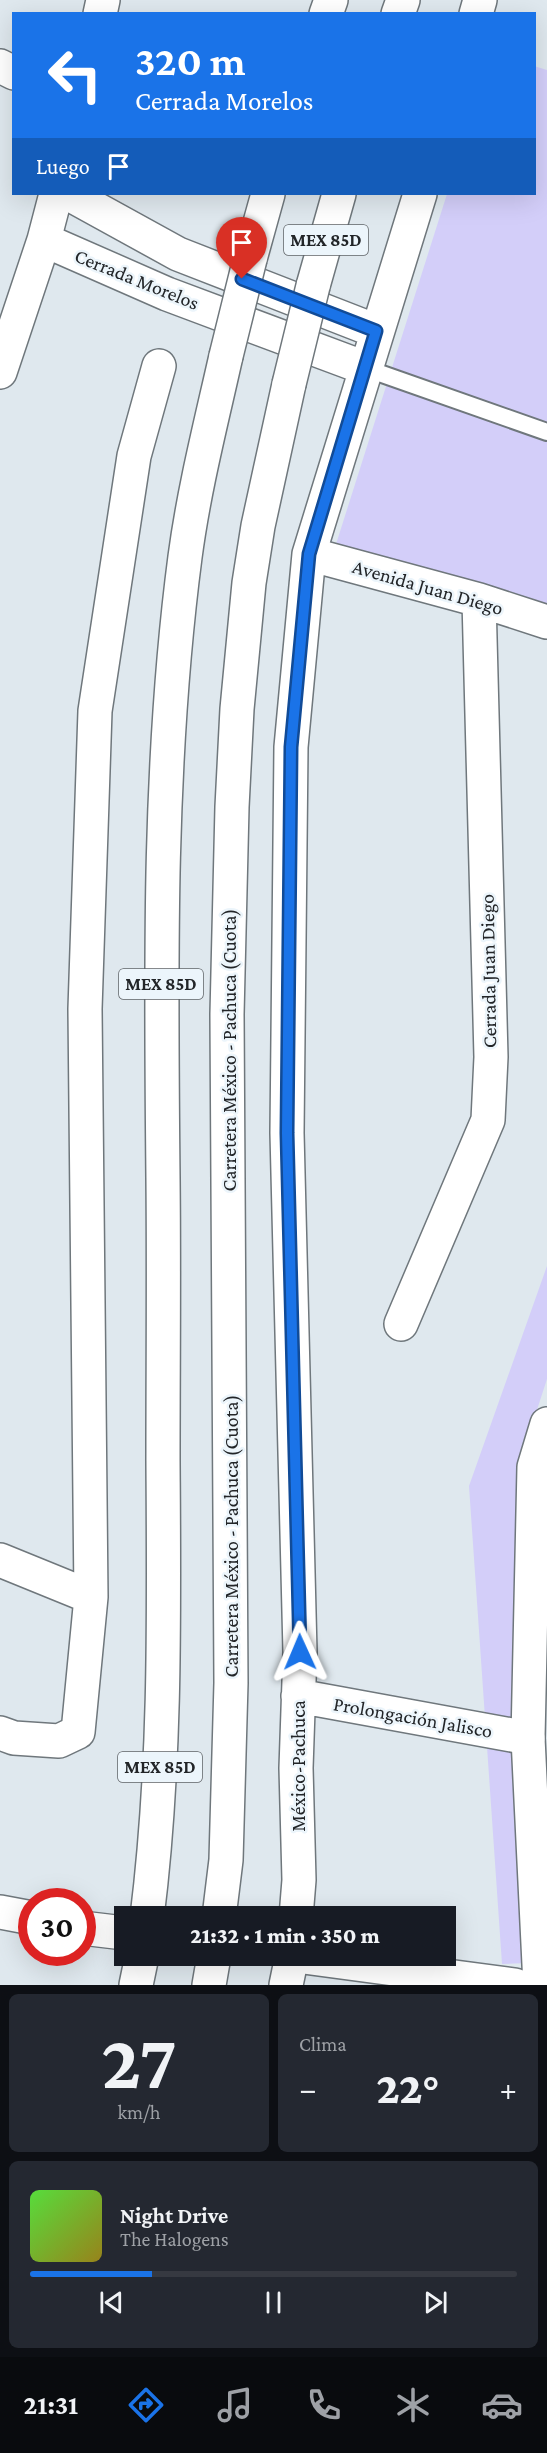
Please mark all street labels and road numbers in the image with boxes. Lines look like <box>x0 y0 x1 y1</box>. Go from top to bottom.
road number: MEX 85D <box>284 225 368 255</box>
street label: Cerrada Morelos <box>72 244 203 314</box>
street label: Avenida Juan Diego <box>350 555 506 620</box>
street label: Cerrada Juan Diego <box>476 894 501 1048</box>
street label: Carretera México - Pachuca (Cuota) <box>218 909 241 1191</box>
road number: MEX 85D <box>119 969 203 999</box>
street label: Carretera México - Pachuca (Cuota) <box>220 1395 243 1677</box>
street label: Prolongación Jalisco <box>332 1692 494 1743</box>
street label: México-Pachuca <box>287 1700 309 1832</box>
road number: MEX 85D <box>118 1752 202 1782</box>

